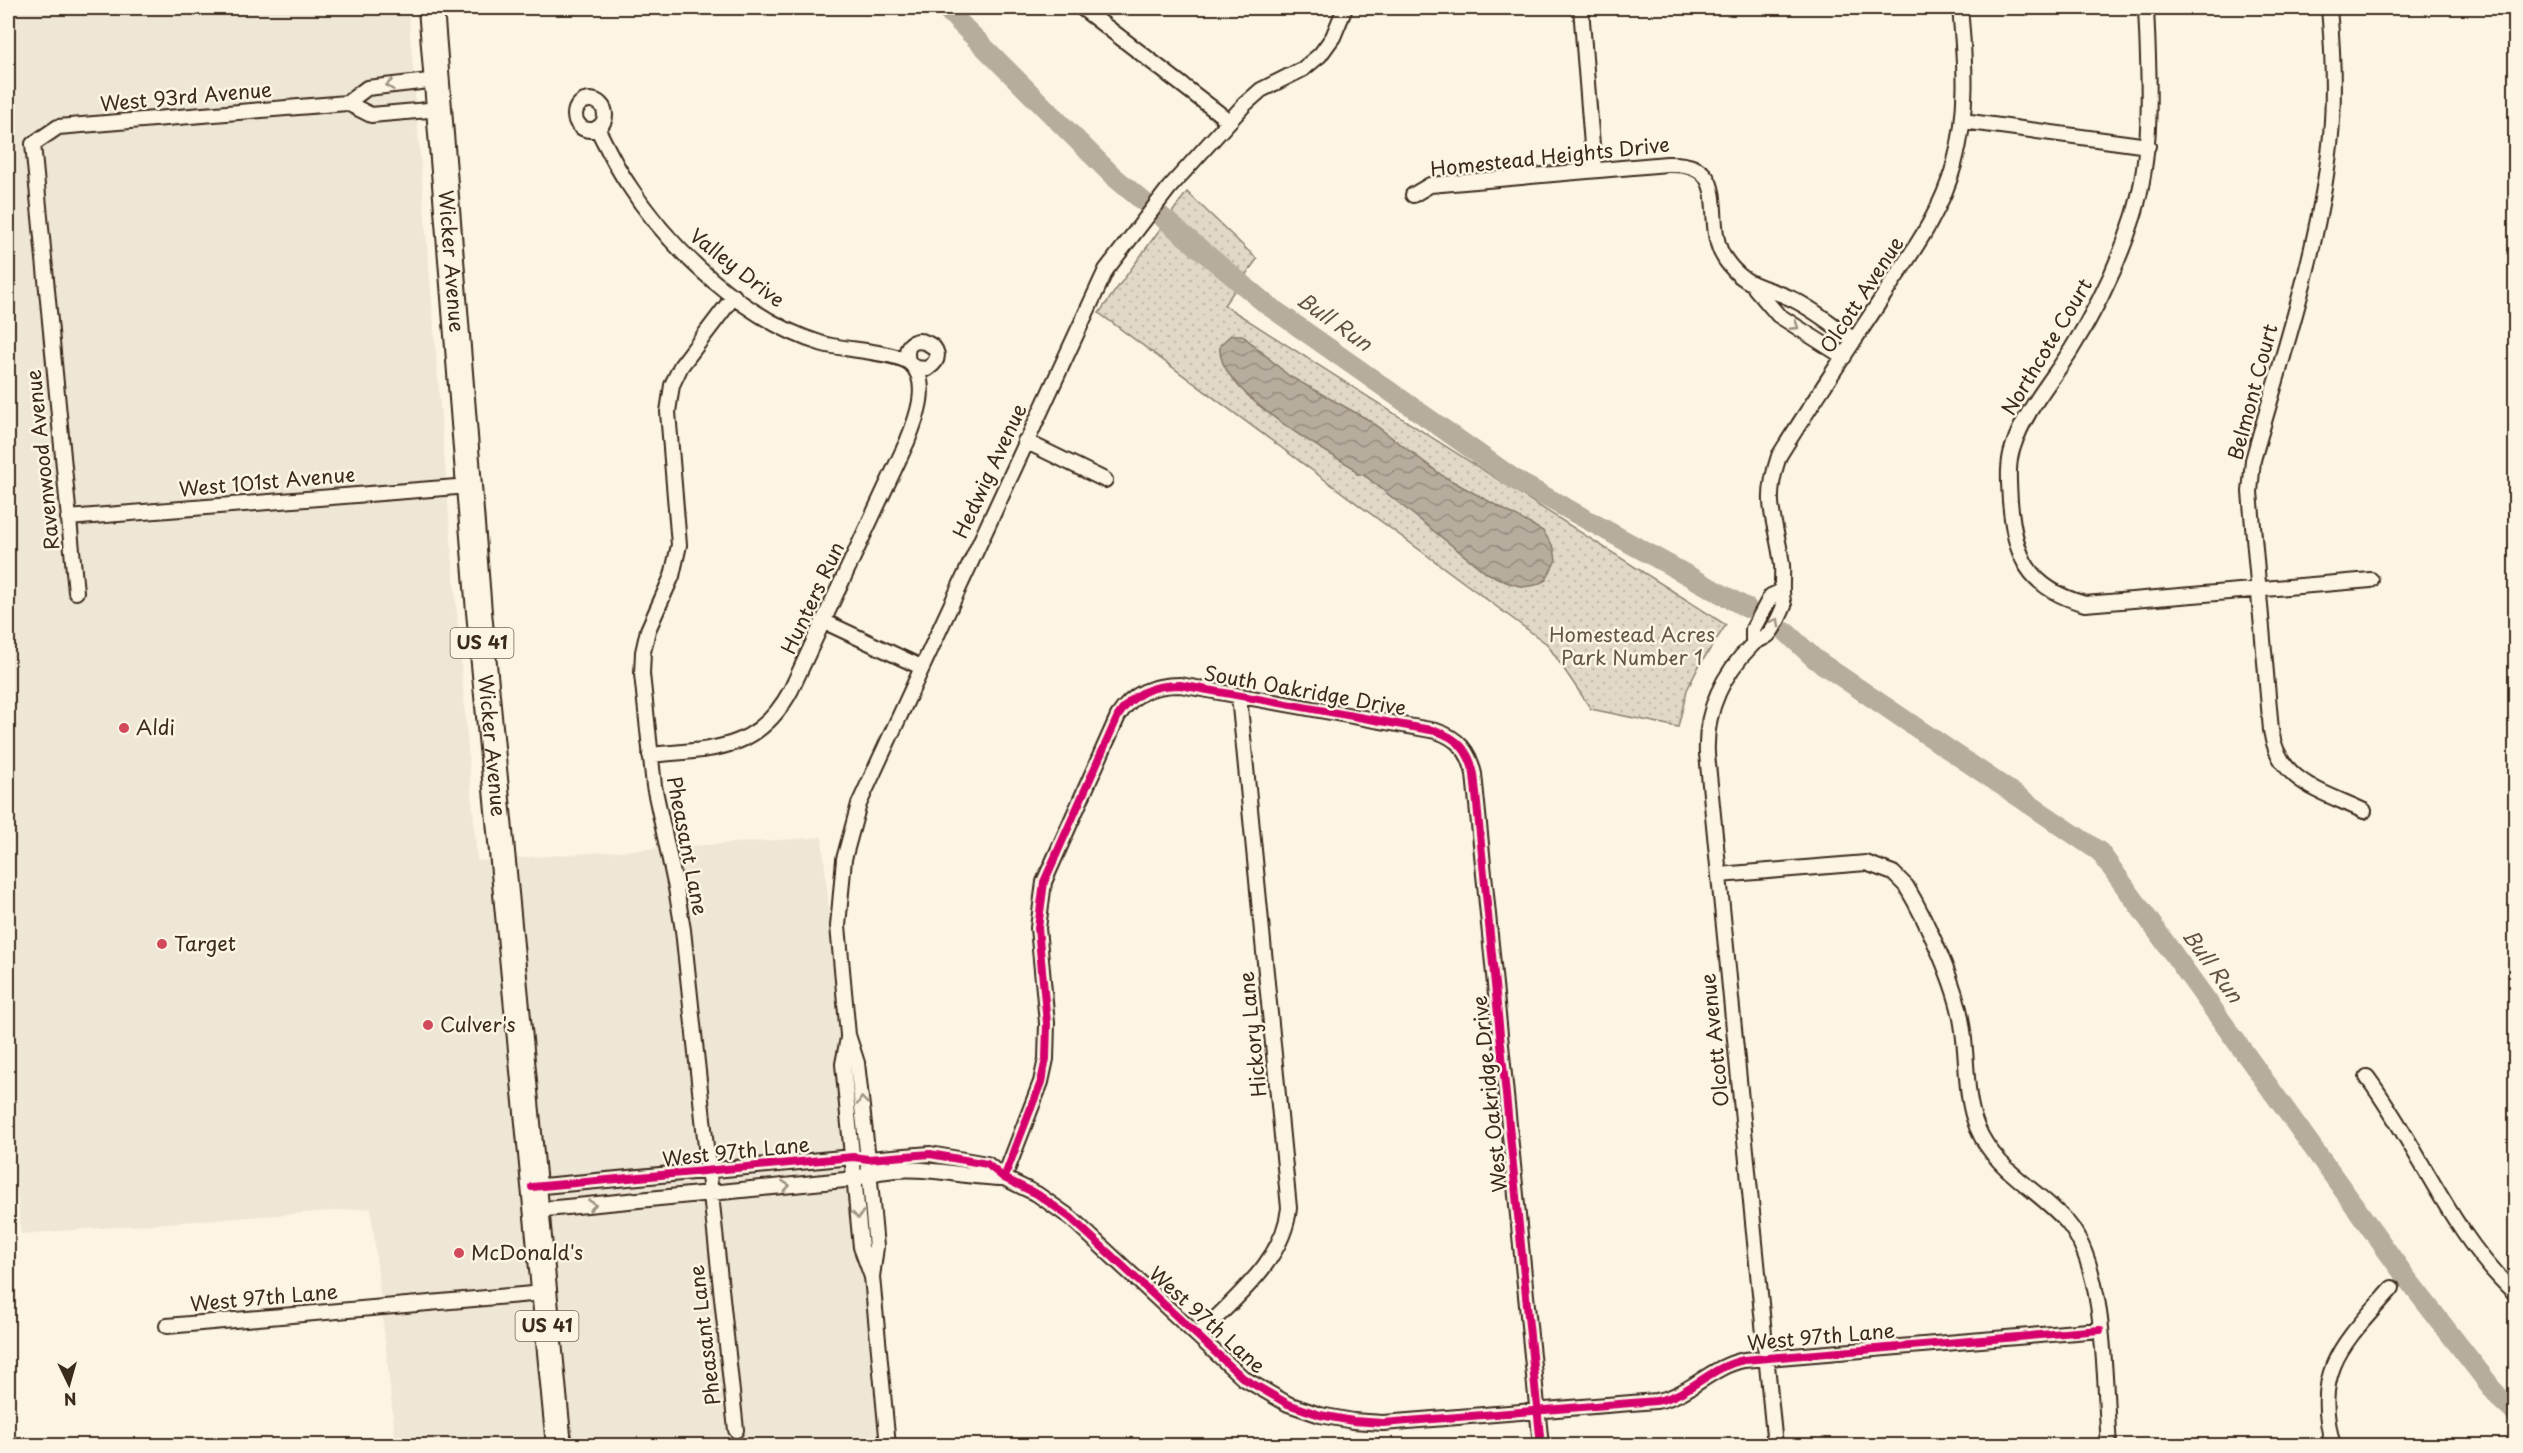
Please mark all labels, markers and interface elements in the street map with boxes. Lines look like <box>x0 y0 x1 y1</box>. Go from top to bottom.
street label: West 93rd Avenue <box>99 74 273 118</box>
one-way arrow <box>385 78 394 91</box>
street label: Homestead Heights Drive <box>1429 129 1671 183</box>
street label: Wicker Avenue <box>432 189 473 333</box>
street label: Valley Drive <box>684 220 792 314</box>
street label: Olcott Avenue <box>1812 230 1910 359</box>
street label: Northcote Court <box>1993 272 2099 421</box>
water label: Bull Run <box>1291 283 1380 359</box>
one-way arrow <box>1789 318 1800 329</box>
street label: Belmont Court <box>2219 320 2285 463</box>
street label: Ravenwood Avenue <box>18 368 66 552</box>
street label: Hedwig Avenue <box>945 398 1033 543</box>
street label: West 101st Avenue <box>178 458 356 504</box>
street label: Hunters Run <box>773 537 851 659</box>
one-way arrow <box>1769 618 1780 628</box>
park label: Homestead Acres Park Number 1 <box>1549 619 1715 672</box>
road number: US 41 <box>450 628 514 658</box>
street label: South Oakridge Drive <box>1202 657 1409 723</box>
street label: Wicker Avenue <box>471 673 515 818</box>
place label: Aldi <box>136 712 175 742</box>
marker: Aldi <box>117 721 131 735</box>
street label: Pheasant Lane <box>660 774 716 918</box>
water label: Bull Run <box>2176 921 2252 1010</box>
place label: Target <box>174 928 236 958</box>
marker: Target <box>155 937 169 951</box>
street label: Hickory Lane <box>1230 970 1274 1098</box>
street label: Olcott Avenue <box>1692 972 1736 1108</box>
street label: West Oakridge Drive <box>1464 994 1514 1194</box>
place label: Culver's <box>440 1009 516 1039</box>
marker: Culver's <box>421 1018 435 1032</box>
one-way arrow <box>856 1096 868 1105</box>
street label: West 97th Lane <box>661 1128 811 1174</box>
one-way arrow <box>782 1180 791 1193</box>
one-way arrow <box>588 1199 597 1212</box>
one-way arrow <box>851 1210 864 1219</box>
place label: McDonald's <box>471 1237 583 1267</box>
marker: McDonald's <box>452 1246 466 1260</box>
street label: West 97th Lane <box>1143 1259 1273 1380</box>
street label: Pheasant Lane <box>681 1263 727 1407</box>
street label: West 97th Lane <box>189 1276 339 1318</box>
road number: US 41 <box>516 1311 578 1341</box>
street label: West 97th Lane <box>1746 1315 1896 1357</box>
north arrow <box>39 1354 99 1414</box>
text: N <box>63 1387 78 1412</box>

